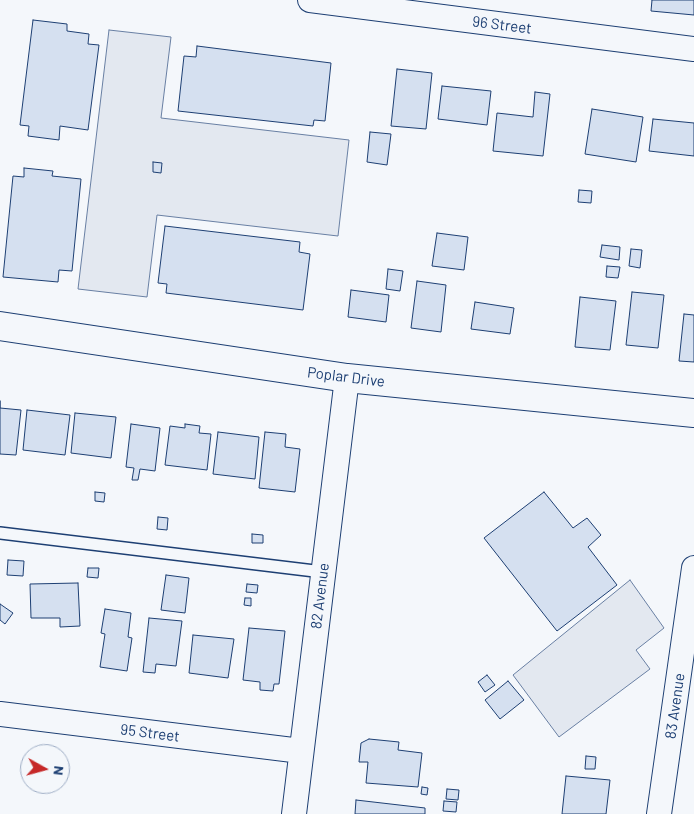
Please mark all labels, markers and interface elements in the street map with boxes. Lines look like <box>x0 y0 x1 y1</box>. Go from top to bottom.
street label: 96 Street <box>471 12 533 38</box>
street label: Poplar Drive <box>306 363 386 391</box>
street label: 82 Avenue <box>307 562 333 630</box>
street label: 83 Avenue <box>661 672 689 740</box>
street label: 95 Street <box>119 720 181 746</box>
north arrow <box>20 744 70 794</box>
text: N <box>50 765 68 776</box>

